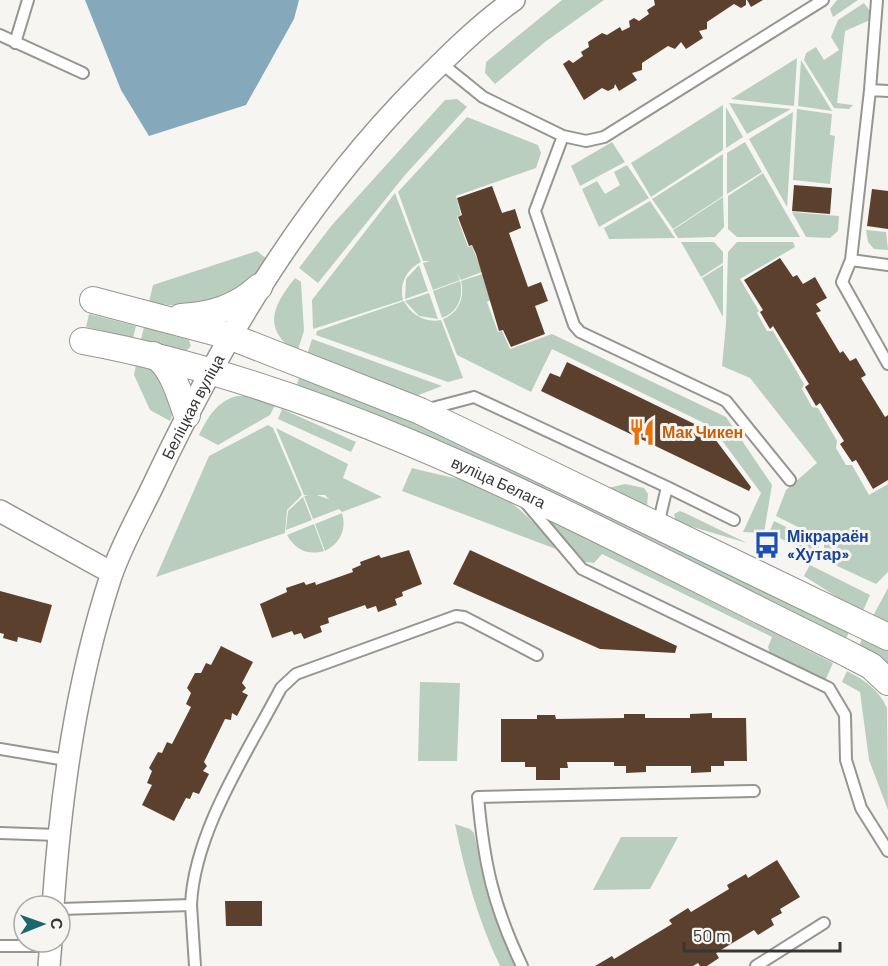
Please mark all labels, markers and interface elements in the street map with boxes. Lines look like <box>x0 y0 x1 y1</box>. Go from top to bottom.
street label: Беліцкая вуліца <box>157 350 228 462</box>
restaurant icon: Мак Чикен <box>627 417 657 447</box>
place label: Мак Чикен <box>662 422 743 441</box>
street label: вуліца Белага <box>449 452 549 512</box>
place label: Мікрараён «Хутар» <box>787 526 869 563</box>
bus stop icon: Мікрараён «Хутар» <box>752 530 782 560</box>
north arrow <box>12 894 72 954</box>
scale bar <box>684 915 840 953</box>
text: С <box>48 918 67 930</box>
text: 50 m <box>693 924 731 946</box>

